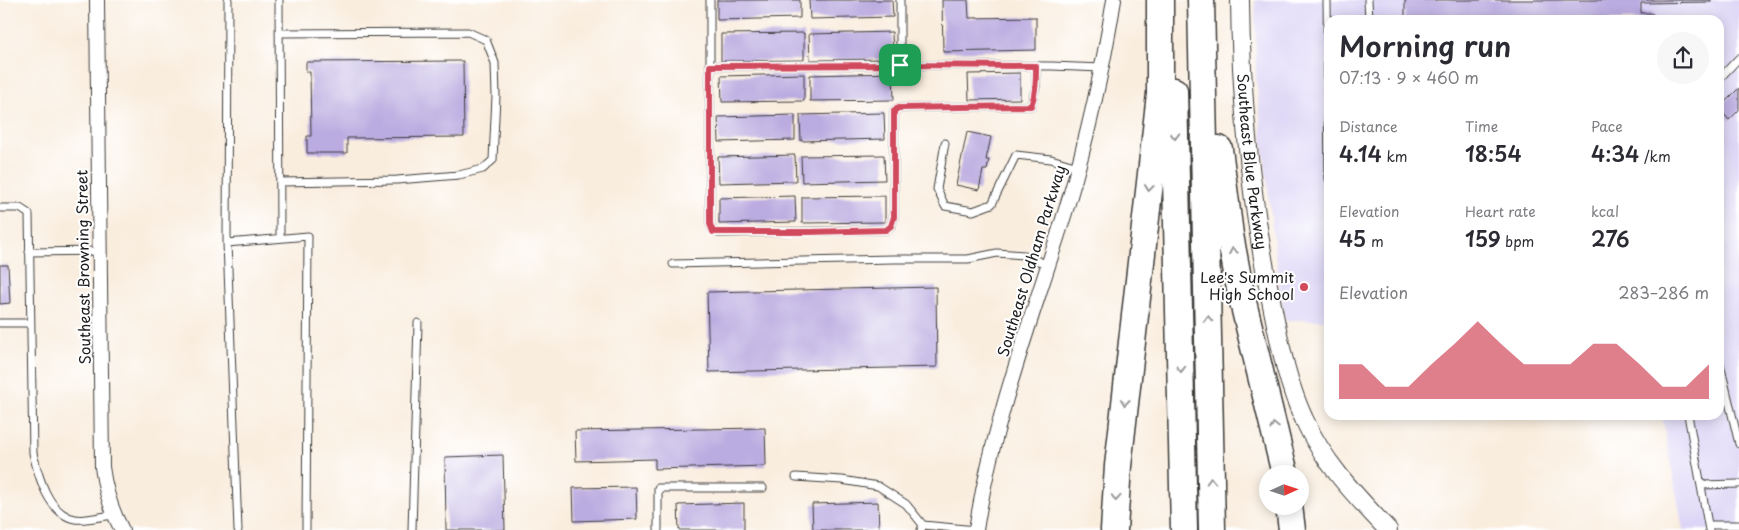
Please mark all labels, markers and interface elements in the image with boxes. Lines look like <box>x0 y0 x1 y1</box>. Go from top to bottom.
text: Morning run <box>1339 24 1511 67</box>
button: share <box>1657 32 1709 84</box>
pin <box>879 44 921 86</box>
icon: arrive <box>886 51 914 79</box>
text: 07:13 · 9 × 460 m <box>1339 65 1479 89</box>
street label: Southeast Blue Parkway <box>1232 73 1274 251</box>
text: Distance <box>1339 116 1398 137</box>
text: Time <box>1465 116 1498 137</box>
text: Pace <box>1591 116 1623 137</box>
one-way arrow <box>1170 132 1180 140</box>
text: 4.14 <box>1339 137 1382 169</box>
text: 18:54 <box>1465 137 1522 169</box>
text: 4:34 <box>1591 137 1639 169</box>
text: km <box>1382 146 1407 167</box>
text: /km <box>1639 146 1671 167</box>
street label: Southeast Oldham Parkway <box>990 162 1071 359</box>
street label: Southeast Browning Street <box>69 169 96 365</box>
one-way arrow <box>1144 184 1155 192</box>
text: Elevation <box>1339 201 1399 222</box>
text: Heart rate <box>1465 201 1536 222</box>
text: kcal <box>1591 201 1619 222</box>
text: 45 <box>1339 222 1366 254</box>
text: 159 <box>1465 222 1501 254</box>
text: 276 <box>1591 222 1630 254</box>
text: m <box>1366 231 1384 252</box>
text: bpm <box>1501 231 1534 252</box>
one-way arrow <box>1229 247 1239 255</box>
place label: Lee's Summit High School <box>1200 265 1294 305</box>
text: Elevation <box>1339 280 1408 304</box>
text: 283–286 m <box>1618 280 1709 304</box>
marker: Lee's Summit High School <box>1298 281 1310 293</box>
one-way arrow <box>1202 315 1213 323</box>
one-way arrow <box>1175 365 1186 373</box>
one-way arrow <box>1120 398 1131 406</box>
one-way arrow <box>1269 422 1280 431</box>
north arrow <box>1259 465 1309 515</box>
map controls <box>1259 465 1309 515</box>
one-way arrow <box>1206 477 1216 485</box>
one-way arrow <box>1111 494 1122 502</box>

